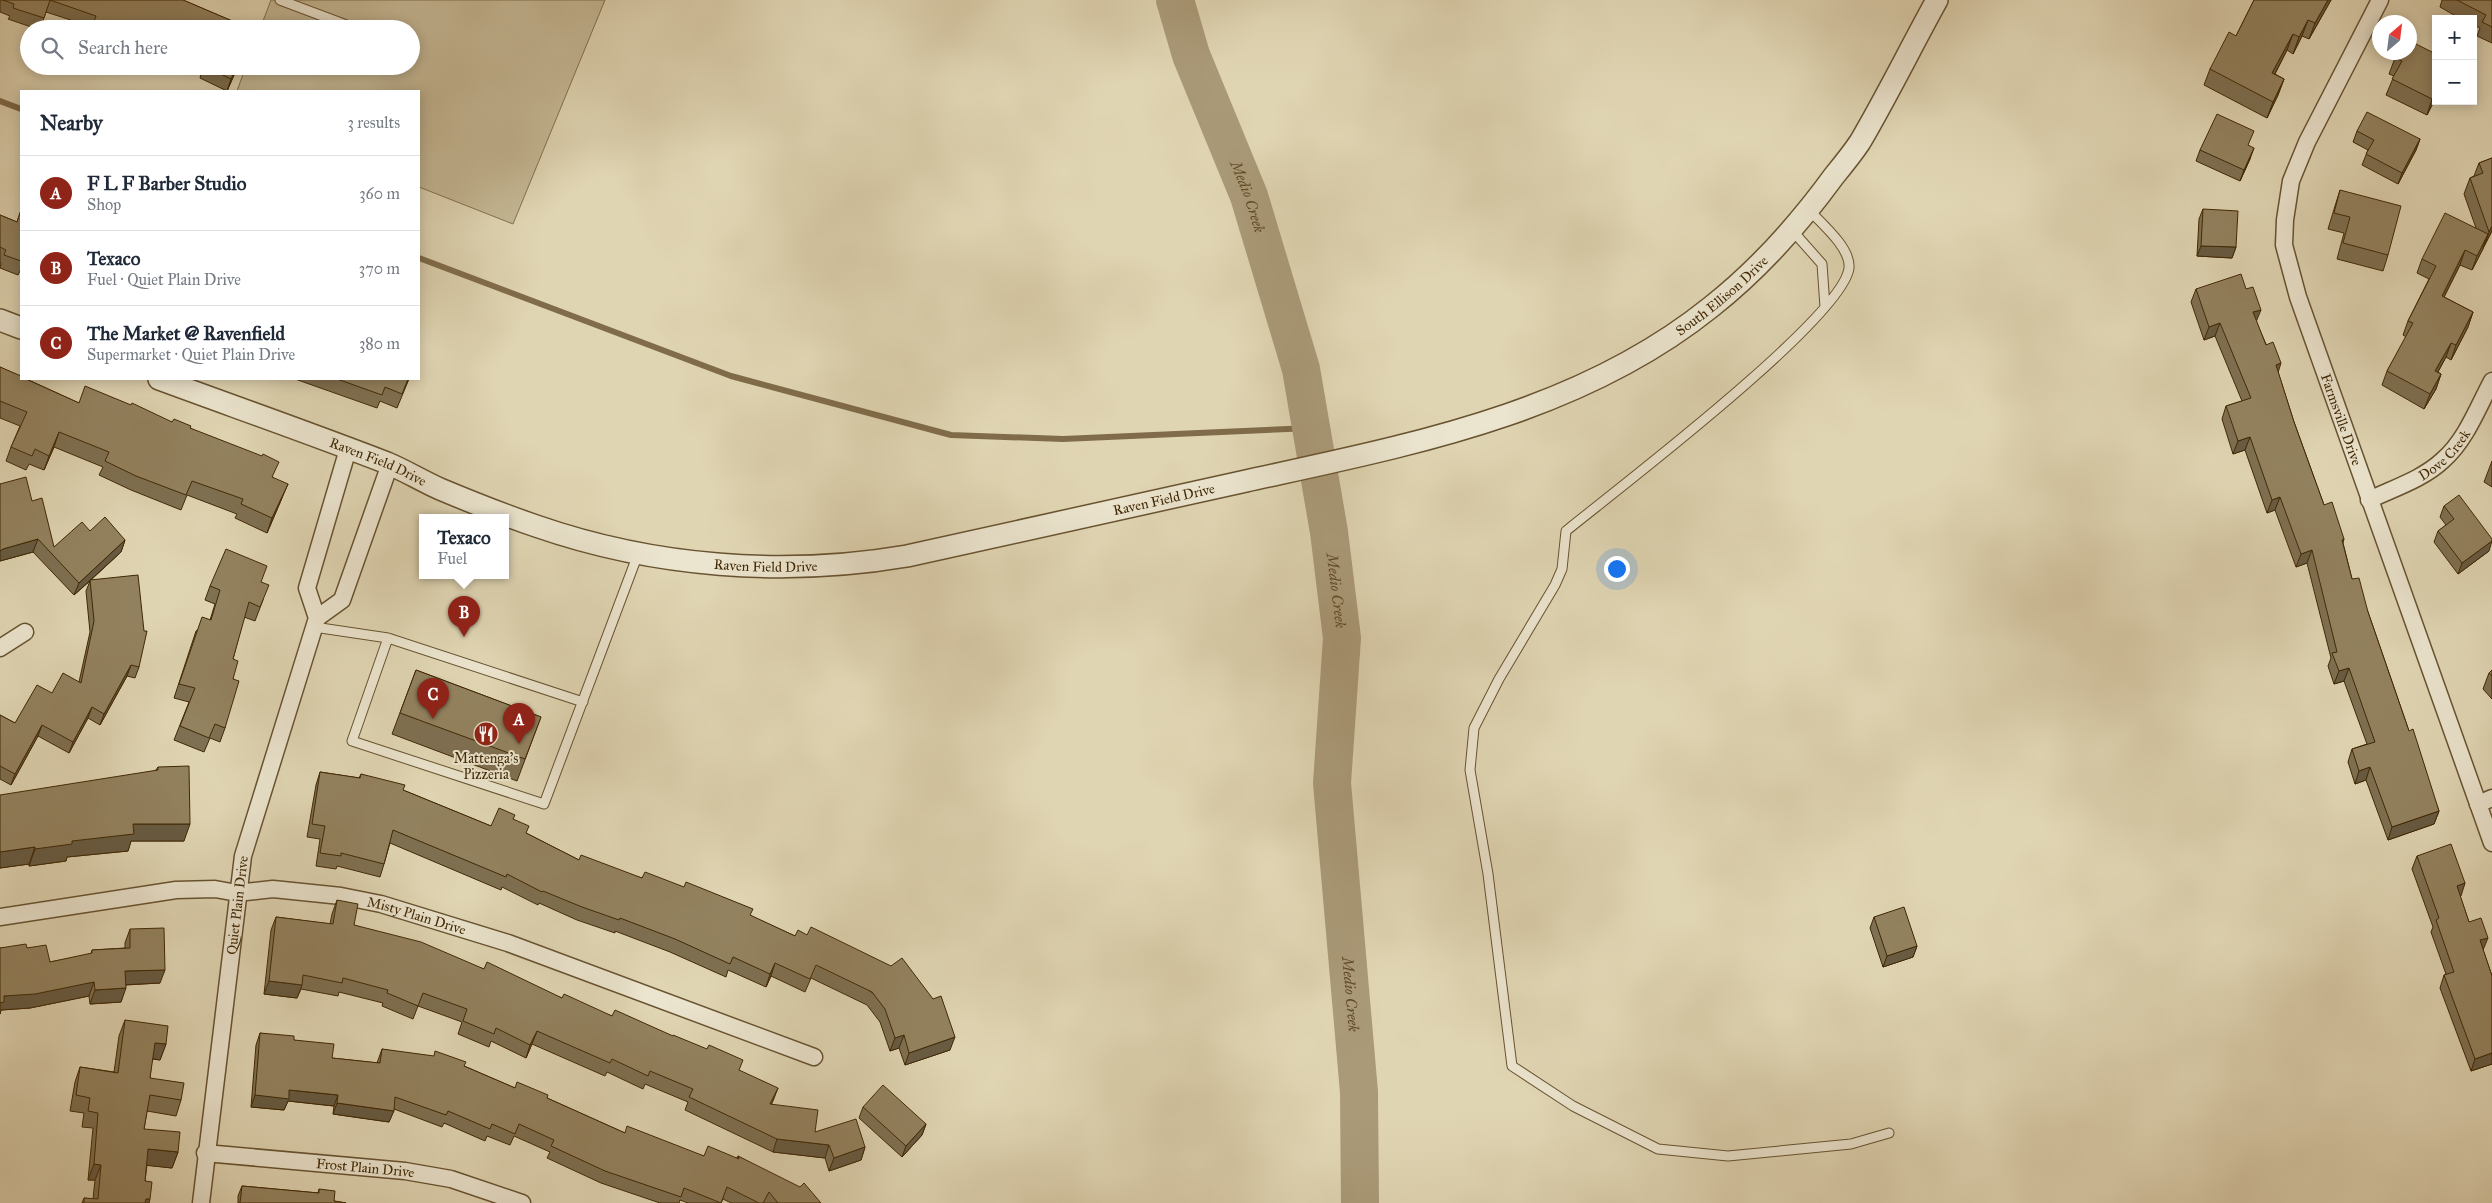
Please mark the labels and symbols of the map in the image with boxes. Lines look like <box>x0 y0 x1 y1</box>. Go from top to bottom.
north arrow <box>2372 15 2417 60</box>
water label: Medio Creek <box>1226 156 1269 235</box>
street label: South Ellison Drive <box>1673 252 1772 340</box>
street label: Farmsville Drive <box>2317 371 2365 468</box>
street label: Dove Creek <box>2416 426 2474 484</box>
street label: Raven Field Drive <box>327 434 429 490</box>
street label: Raven Field Drive <box>1111 480 1217 519</box>
water label: Medio Creek <box>1322 550 1350 629</box>
street label: Raven Field Drive <box>713 556 818 576</box>
your location <box>1604 556 1630 582</box>
pin: B <box>448 596 480 637</box>
pin: C <box>417 678 449 719</box>
pin: A <box>503 703 535 744</box>
restaurant icon: Mattenga’s Pizzeria <box>473 721 499 747</box>
place label: Mattenga’s Pizzeria <box>454 750 518 783</box>
street label: Quiet Plain Drive <box>223 855 252 956</box>
street label: Misty Plain Drive <box>365 893 468 939</box>
water label: Medio Creek <box>1338 954 1363 1033</box>
street label: Frost Plain Drive <box>315 1155 416 1182</box>

